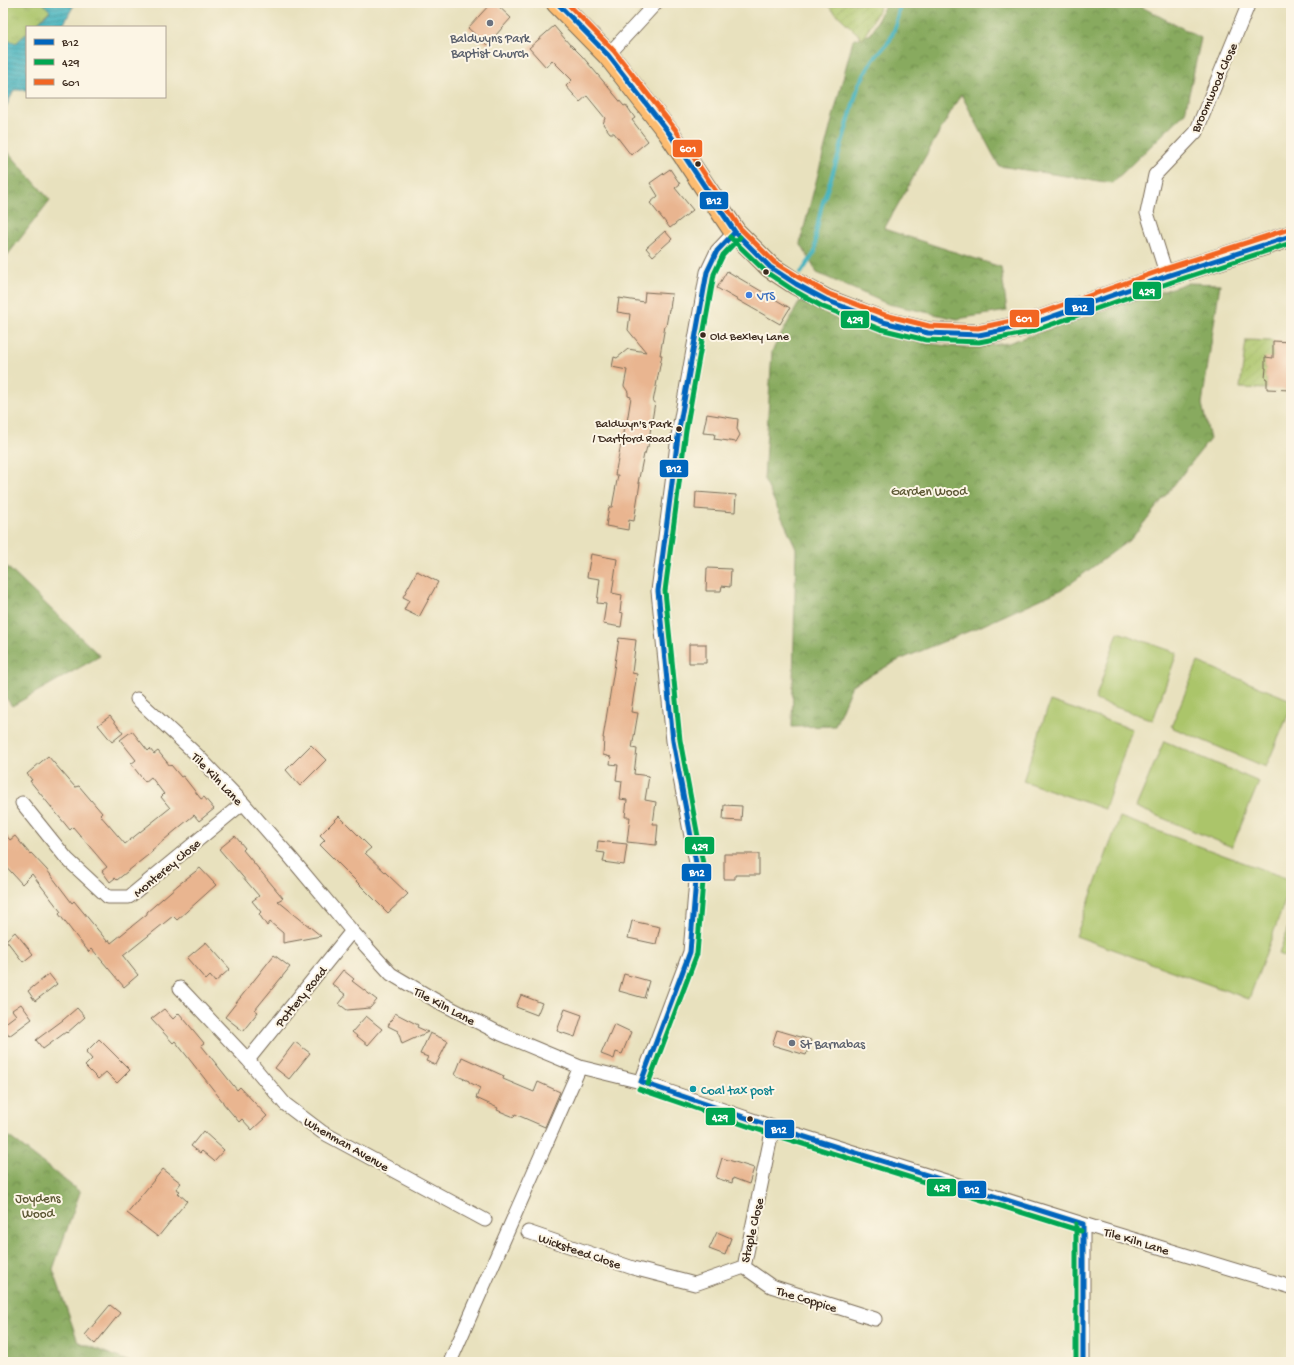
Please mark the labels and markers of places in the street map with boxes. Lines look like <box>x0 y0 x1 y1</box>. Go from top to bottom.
marker: Baldwyns Park Baptist Church <box>485 18 495 28</box>
place label: Baldwyns Park Baptist Church <box>449 32 531 62</box>
unlabelled marker <box>693 159 703 169</box>
unlabelled marker <box>761 267 771 277</box>
marker: VTS <box>744 290 754 300</box>
place label: VTS <box>756 290 776 305</box>
marker: Old Bexley Lane <box>698 330 708 340</box>
place label: Old Bexley Lane <box>710 331 790 345</box>
place label: Baldwyn's Park / Dartford Road <box>592 418 674 447</box>
marker: Baldwyn's Park / Dartford Road <box>674 424 684 434</box>
marker: St Barnabas <box>787 1038 797 1048</box>
place label: St Barnabas <box>800 1038 866 1053</box>
marker: Coal tax post <box>688 1084 698 1094</box>
place label: Coal tax post <box>701 1084 775 1099</box>
unlabelled marker <box>745 1114 755 1124</box>

